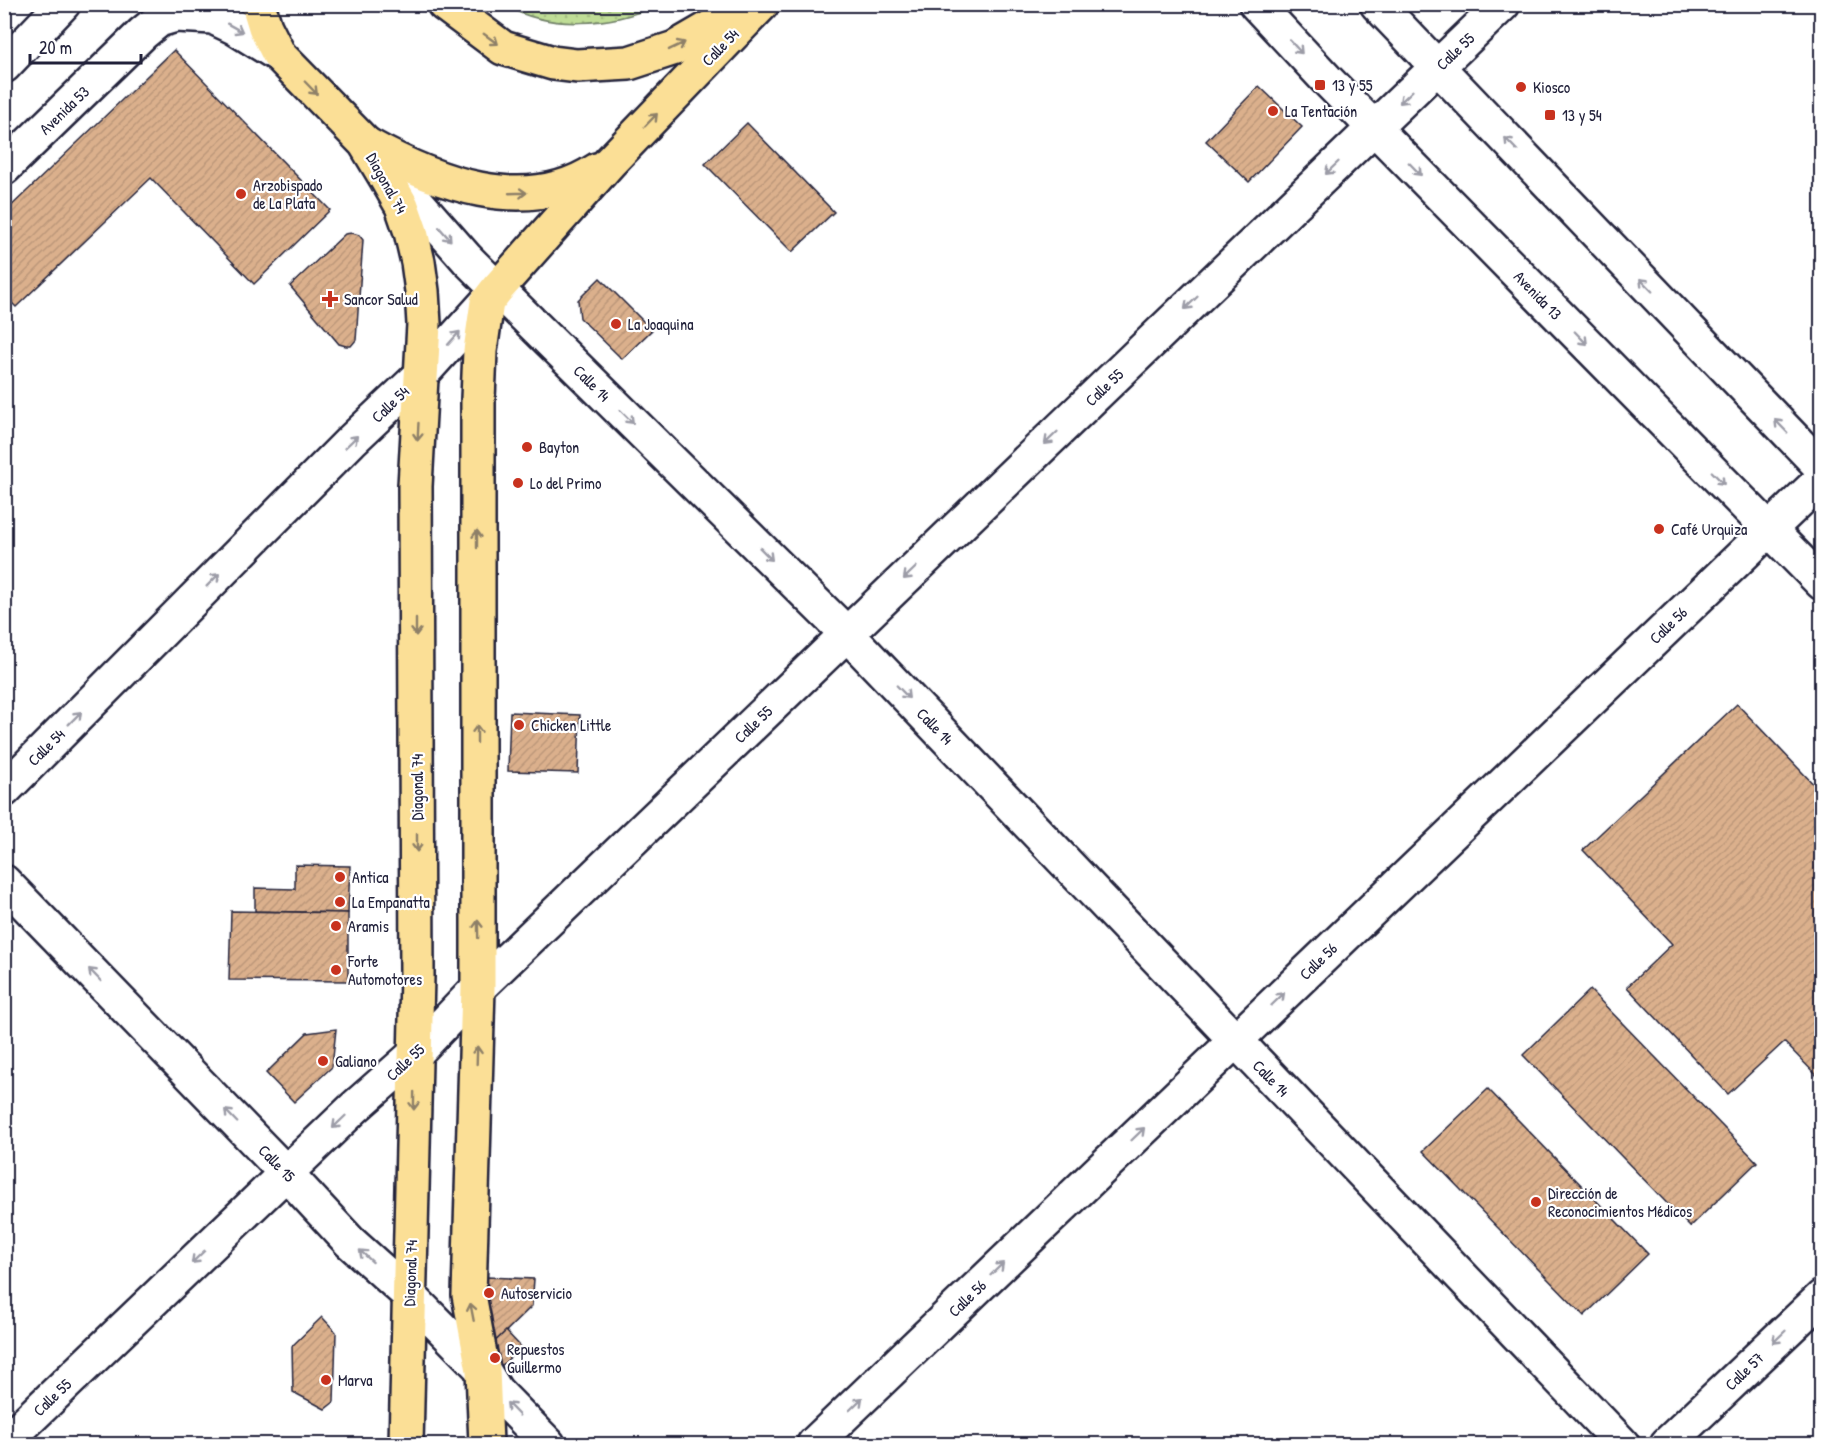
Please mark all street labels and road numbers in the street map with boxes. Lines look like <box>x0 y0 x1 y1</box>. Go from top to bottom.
street label: Calle 54 <box>697 23 743 71</box>
street label: Calle 55 <box>1431 27 1479 75</box>
street label: Avenida 53 <box>34 81 94 139</box>
street label: Diagonal 74 <box>361 149 413 217</box>
street label: Avenida 13 <box>1509 266 1567 324</box>
street label: Calle 14 <box>569 360 615 406</box>
street label: Calle 55 <box>1080 363 1128 411</box>
street label: Calle 54 <box>366 381 414 427</box>
street label: Calle 56 <box>1644 601 1692 649</box>
street label: Calle 55 <box>729 700 777 748</box>
street label: Calle 14 <box>912 703 958 749</box>
street label: Calle 54 <box>22 723 70 771</box>
street label: Diagonal 74 <box>406 754 428 820</box>
street label: Calle 56 <box>1294 937 1342 985</box>
street label: Calle 55 <box>381 1038 429 1086</box>
street label: Calle 14 <box>1248 1055 1294 1101</box>
street label: Calle 15 <box>254 1139 301 1187</box>
street label: Diagonal 74 <box>398 1239 422 1307</box>
street label: Calle 56 <box>943 1274 991 1322</box>
street label: Calle 57 <box>1720 1347 1768 1395</box>
street label: Calle 55 <box>28 1373 76 1421</box>

